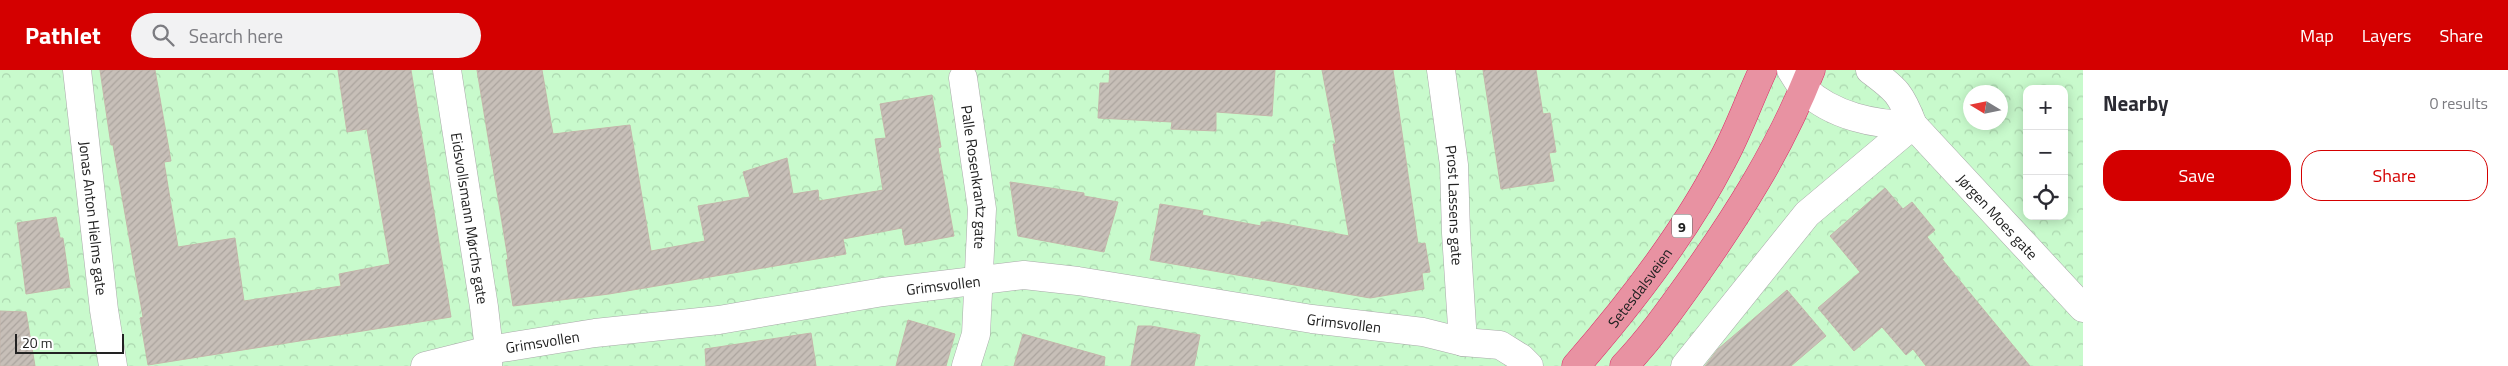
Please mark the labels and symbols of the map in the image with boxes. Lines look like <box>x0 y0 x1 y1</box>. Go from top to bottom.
north arrow <box>1963 85 2008 130</box>
street label: Palle Rosenkrantz gate <box>956 103 994 250</box>
street label: Eidsvollsmann Mørchs gate <box>445 131 495 306</box>
street label: Jonas Anton Hielms gate <box>74 140 114 296</box>
street label: Prost Lassens gate <box>1440 144 1470 266</box>
street label: Jørgen Moes gate <box>1952 168 2044 265</box>
road number: 9 <box>1672 214 1692 238</box>
street label: Setesdalsveien <box>1602 243 1677 332</box>
street label: Grimsvollen <box>905 269 982 301</box>
street label: Grimsvollen <box>1305 307 1382 339</box>
street label: Grimsvollen <box>504 324 581 359</box>
scale bar <box>15 331 124 354</box>

